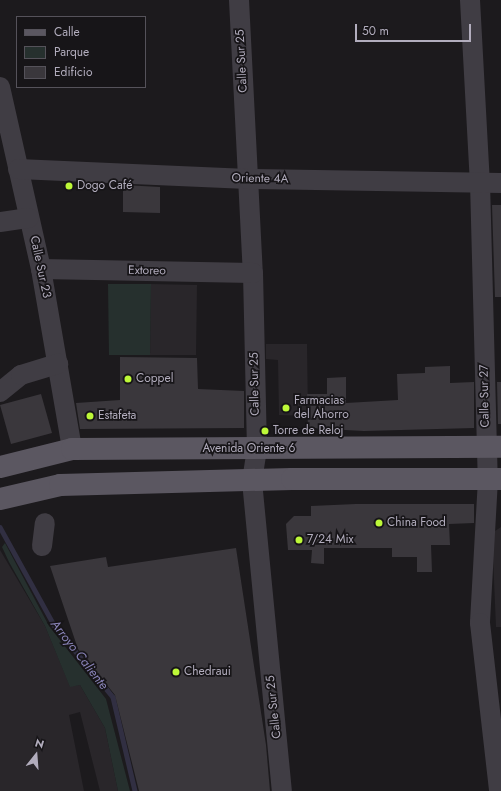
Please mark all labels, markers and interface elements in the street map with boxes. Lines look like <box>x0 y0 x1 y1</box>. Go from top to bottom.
legend <box>16 16 146 88</box>
scale bar <box>357 16 473 42</box>
text: 50 m <box>362 22 389 40</box>
text: Calle <box>54 23 80 41</box>
street label: Calle Sur 25 <box>233 29 251 93</box>
text: Parque <box>54 43 89 61</box>
text: Edificio <box>54 63 93 81</box>
street label: Oriente 4A <box>231 171 289 187</box>
place label: Dogo Café <box>77 179 132 193</box>
marker: Dogo Café <box>64 181 74 191</box>
street label: Calle Sur 23 <box>26 235 54 299</box>
street label: Extoreo <box>128 263 166 279</box>
street label: Calle Sur 25 <box>247 352 263 416</box>
street label: Calle Sur 27 <box>477 364 493 428</box>
place label: Coppel <box>136 372 173 386</box>
marker: Coppel <box>123 374 133 384</box>
place label: Farmacias del Ahorro <box>294 394 349 422</box>
marker: Farmacias del Ahorro <box>281 403 291 413</box>
place label: Estafeta <box>98 409 136 423</box>
marker: Estafeta <box>85 411 95 421</box>
place label: Torre de Reloj <box>273 424 344 438</box>
marker: Torre de Reloj <box>260 426 270 436</box>
street label: Avenida Oriente 6 <box>203 442 295 456</box>
place label: China Food <box>387 516 446 530</box>
marker: China Food <box>374 518 384 528</box>
place label: 7/24 Mix <box>307 533 354 547</box>
marker: 7/24 Mix <box>294 535 304 545</box>
water label: Arroyo Caliente <box>47 617 111 693</box>
place label: Chedraui <box>184 665 231 679</box>
marker: Chedraui <box>171 667 181 677</box>
street label: Calle Sur 25 <box>264 675 284 739</box>
north arrow <box>16 735 56 775</box>
text: N <box>33 735 46 752</box>

